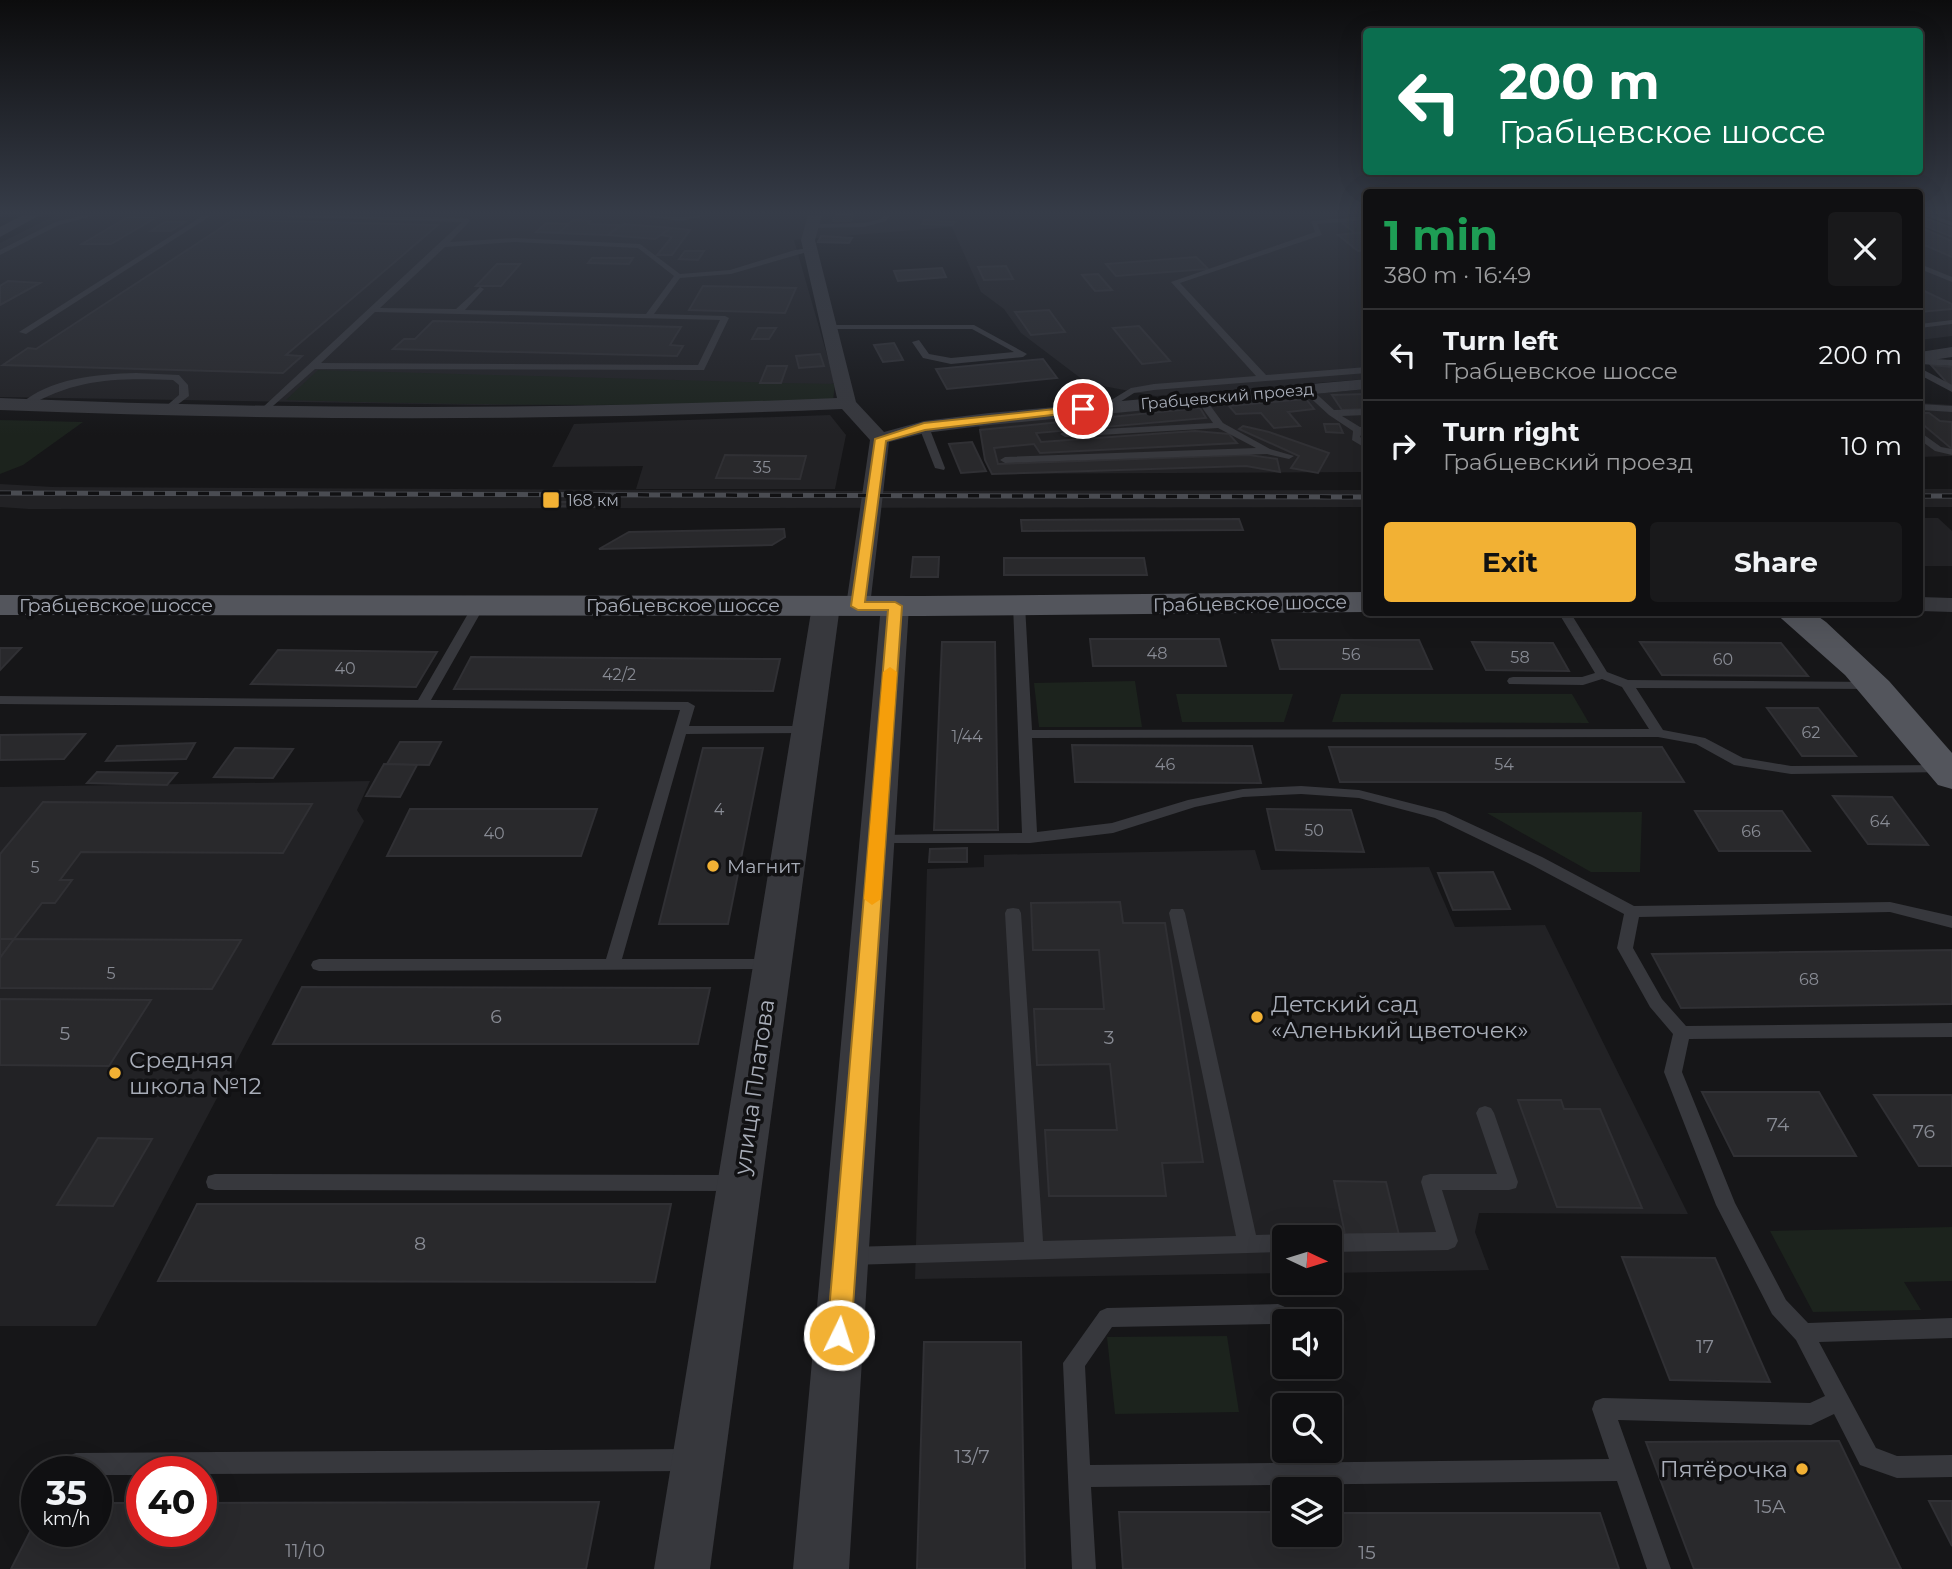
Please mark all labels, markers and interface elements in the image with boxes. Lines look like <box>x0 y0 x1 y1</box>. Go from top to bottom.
text: 200 m <box>1499 52 1660 111</box>
icon: left <box>1384 56 1475 147</box>
text: Грабцевское шоссе <box>1499 112 1826 151</box>
text: 1 min <box>1384 209 1498 261</box>
button: close <box>1828 212 1902 286</box>
text: 380 m · 16:49 <box>1384 261 1531 289</box>
text: Turn left <box>1443 325 1559 357</box>
icon: left <box>1384 336 1422 374</box>
text: 200 m <box>1818 339 1902 371</box>
text: Грабцевское шоссе <box>1443 357 1678 385</box>
pin <box>1053 379 1113 439</box>
street label: Грабцевский проезд <box>1140 379 1314 414</box>
icon: arrive <box>1064 390 1102 428</box>
text: Turn right <box>1443 416 1579 448</box>
icon: right <box>1384 427 1422 465</box>
text: 10 m <box>1841 430 1902 462</box>
text: Грабцевский проезд <box>1443 448 1693 476</box>
house number: 35 <box>753 458 771 477</box>
marker: 168 км <box>541 490 561 510</box>
place label: 168 км <box>567 491 619 510</box>
button: Exit <box>1384 522 1636 602</box>
button: Share <box>1650 522 1902 602</box>
street label: Грабцевское шоссе <box>1153 590 1347 617</box>
street label: Грабцевское шоссе <box>19 594 213 617</box>
street label: Грабцевское шоссе <box>586 594 780 617</box>
house number: 48 <box>1147 644 1167 663</box>
house number: 56 <box>1342 645 1361 664</box>
house number: 58 <box>1510 648 1530 667</box>
house number: 60 <box>1713 650 1733 669</box>
house number: 40 <box>334 659 356 678</box>
house number: 42/2 <box>602 665 636 684</box>
house number: 62 <box>1802 723 1820 742</box>
house number: 1/44 <box>951 727 983 746</box>
house number: 46 <box>1155 755 1175 774</box>
house number: 54 <box>1494 755 1514 774</box>
house number: 4 <box>714 800 725 819</box>
house number: 64 <box>1870 812 1891 831</box>
house number: 50 <box>1304 821 1324 840</box>
house number: 66 <box>1741 822 1761 841</box>
house number: 40 <box>483 824 505 843</box>
place label: Магнит <box>727 855 800 878</box>
house number: 5 <box>30 858 40 877</box>
marker: Магнит <box>705 858 721 874</box>
house number: 5 <box>106 964 116 983</box>
house number: 68 <box>1799 970 1819 989</box>
place label: Детский сад «Аленький цветочек» <box>1271 990 1528 1044</box>
street label: улица Платова <box>728 997 780 1178</box>
house number: 6 <box>490 1005 502 1028</box>
marker: Детский сад «Аленький цветочек» <box>1249 1009 1265 1025</box>
house number: 5 <box>60 1022 71 1045</box>
house number: 3 <box>1104 1026 1114 1049</box>
place label: Средняя школа №12 <box>129 1046 261 1100</box>
marker: Средняя школа №12 <box>107 1065 123 1081</box>
house number: 74 <box>1767 1113 1790 1136</box>
house number: 76 <box>1913 1120 1935 1143</box>
north arrow <box>1272 1225 1342 1295</box>
map controls <box>1272 1225 1342 1547</box>
house number: 8 <box>414 1232 426 1255</box>
position arrow <box>802 1298 876 1372</box>
button: sound <box>1272 1309 1342 1379</box>
house number: 17 <box>1696 1335 1714 1358</box>
button: search <box>1272 1393 1342 1463</box>
house number: 13/7 <box>954 1445 990 1468</box>
place label: Пятёрочка <box>1660 1455 1788 1483</box>
speed limit sign: 40 <box>126 1456 217 1547</box>
marker: Пятёрочка <box>1794 1461 1810 1477</box>
text: 35 <box>46 1471 87 1514</box>
button: layers <box>1272 1477 1342 1547</box>
house number: 15А <box>1754 1495 1786 1518</box>
text: km/h <box>42 1508 91 1530</box>
house number: 11/10 <box>285 1539 325 1562</box>
house number: 15 <box>1358 1541 1376 1564</box>

